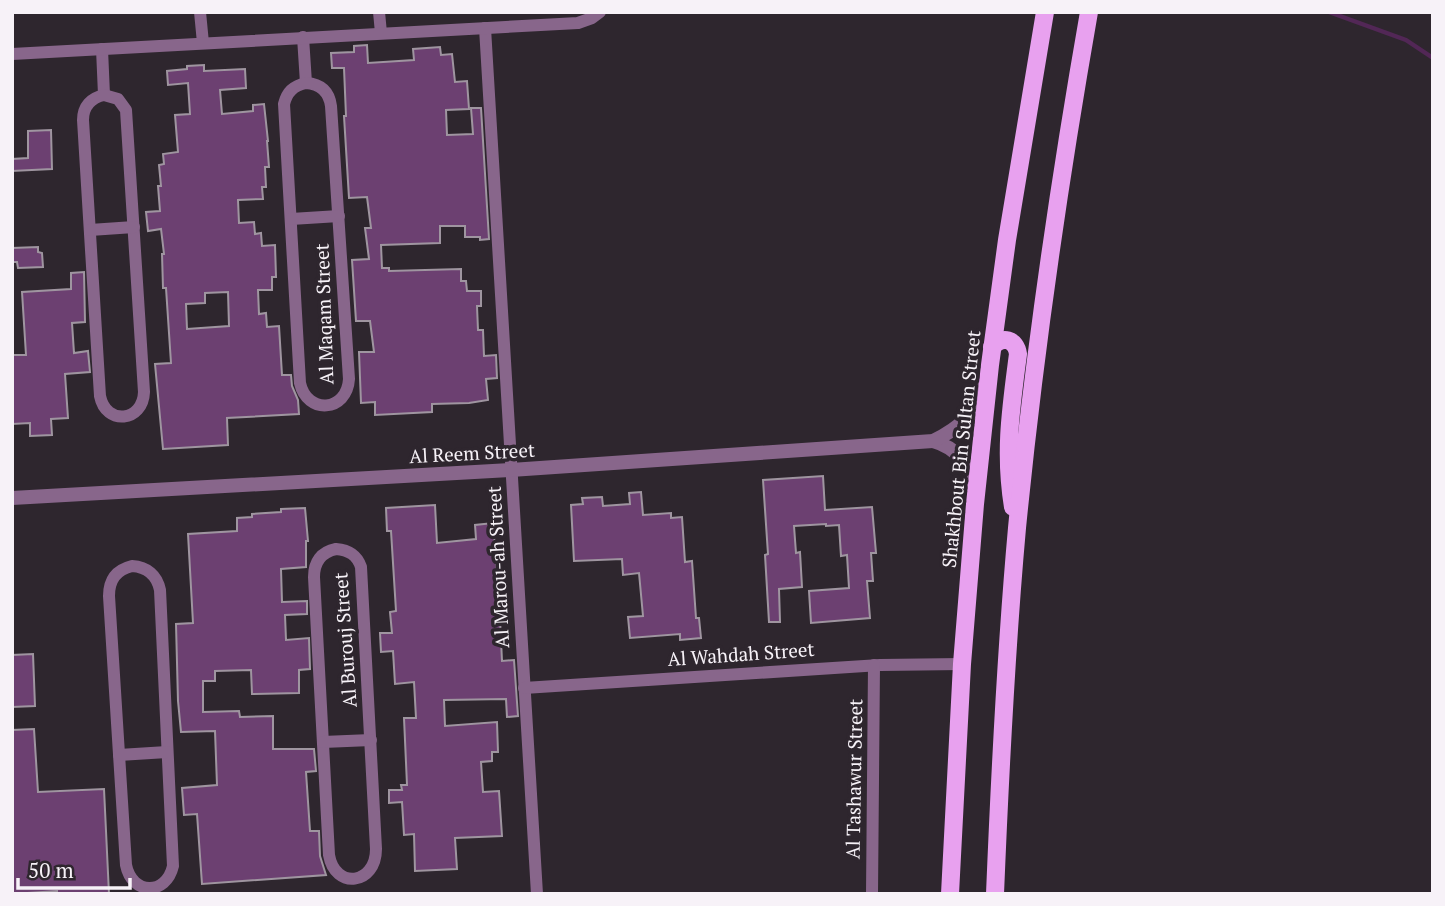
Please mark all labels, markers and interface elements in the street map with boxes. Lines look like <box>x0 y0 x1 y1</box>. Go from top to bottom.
street label: Al Maqam Street <box>309 243 338 385</box>
street label: Shakhbout Bin Sultan Street <box>936 329 985 569</box>
street label: Al Reem Street <box>408 437 535 468</box>
street label: Al Marou-ah Street <box>481 485 514 649</box>
street label: Al Burouj Street <box>327 572 362 708</box>
street label: Al Wahdah Street <box>667 636 815 671</box>
street label: Al Tashawur Street <box>840 699 867 859</box>
scale bar <box>18 846 130 890</box>
text: 50 m <box>28 856 74 884</box>

